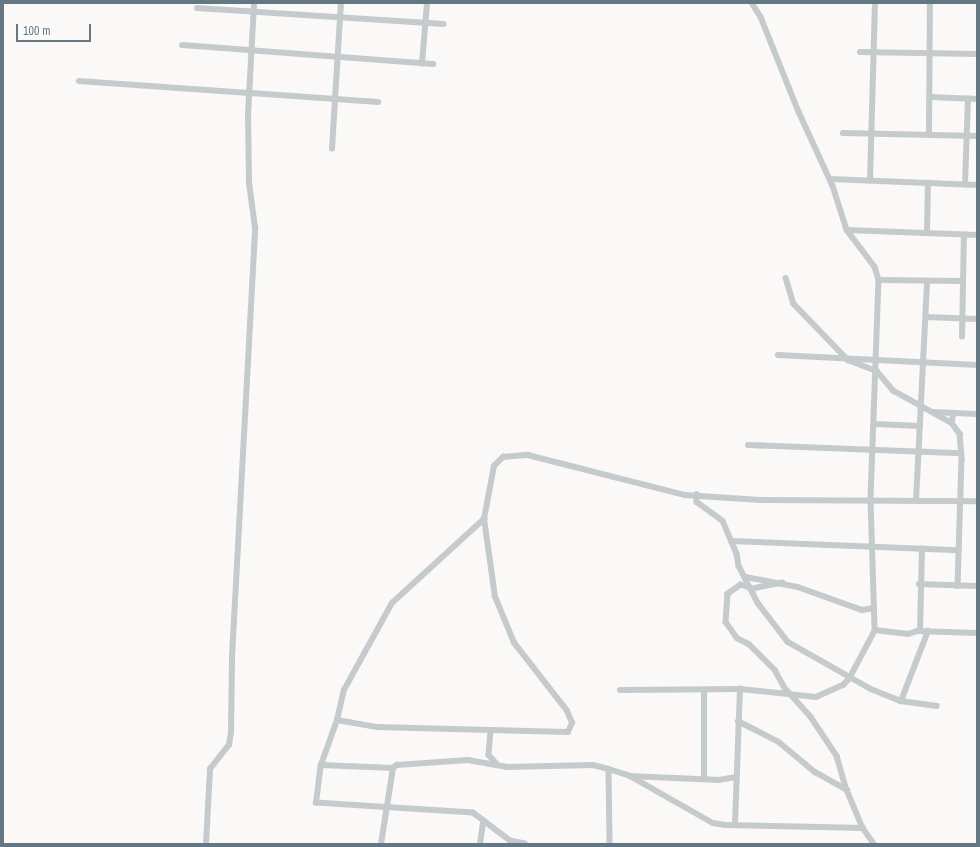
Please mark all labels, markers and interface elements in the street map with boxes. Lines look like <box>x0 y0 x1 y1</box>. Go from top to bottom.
scale bar <box>18 16 93 42</box>
text: 100 m <box>23 23 50 39</box>

